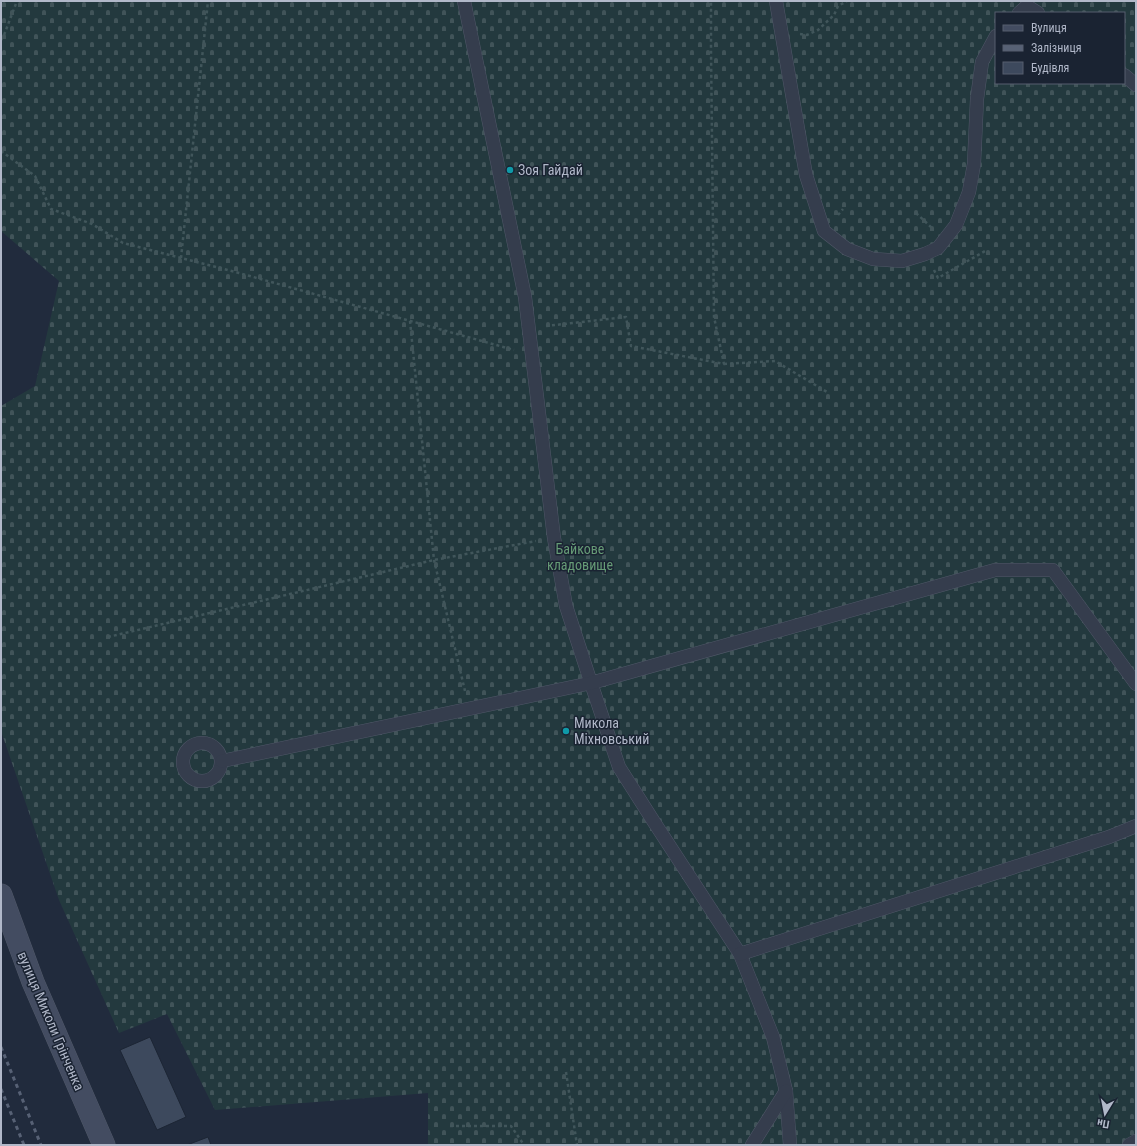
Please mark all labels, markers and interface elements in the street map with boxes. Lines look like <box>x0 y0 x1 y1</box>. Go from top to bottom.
legend <box>995 12 1125 84</box>
text: Вулиця <box>1031 21 1067 35</box>
text: Залізниця <box>1031 41 1082 55</box>
text: Будівля <box>1031 61 1069 75</box>
place label: Зоя Гайдай <box>518 162 583 178</box>
marker: Зоя Гайдай <box>505 165 515 175</box>
park label: Байкове кладовище <box>547 541 613 573</box>
place label: Микола Міхновський <box>574 715 649 747</box>
marker: Микола Міхновський <box>561 726 571 736</box>
street label: вулиця Миколи Грінченка <box>14 949 88 1093</box>
north arrow <box>1085 1094 1125 1134</box>
text: Пн <box>1096 1116 1111 1131</box>

